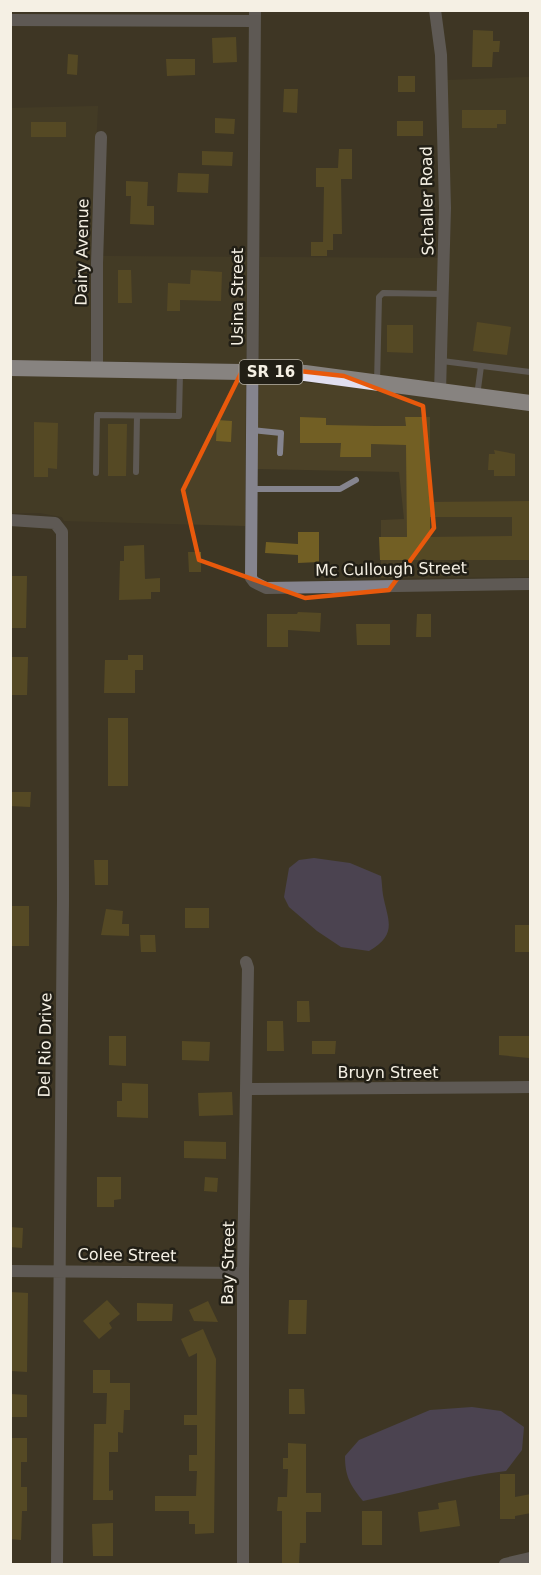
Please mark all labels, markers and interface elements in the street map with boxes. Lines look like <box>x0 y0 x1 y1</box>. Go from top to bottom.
street label: Schaller Road <box>417 146 437 256</box>
street label: Dairy Avenue <box>72 198 92 306</box>
street label: Usina Street <box>228 248 247 346</box>
road number: SR 16 <box>240 360 302 384</box>
street label: Mc Cullough Street <box>315 558 467 580</box>
street label: Del Rio Drive <box>35 992 55 1098</box>
street label: Bruyn Street <box>337 1063 439 1082</box>
street label: Bay Street <box>218 1221 238 1305</box>
street label: Colee Street <box>77 1245 177 1265</box>

